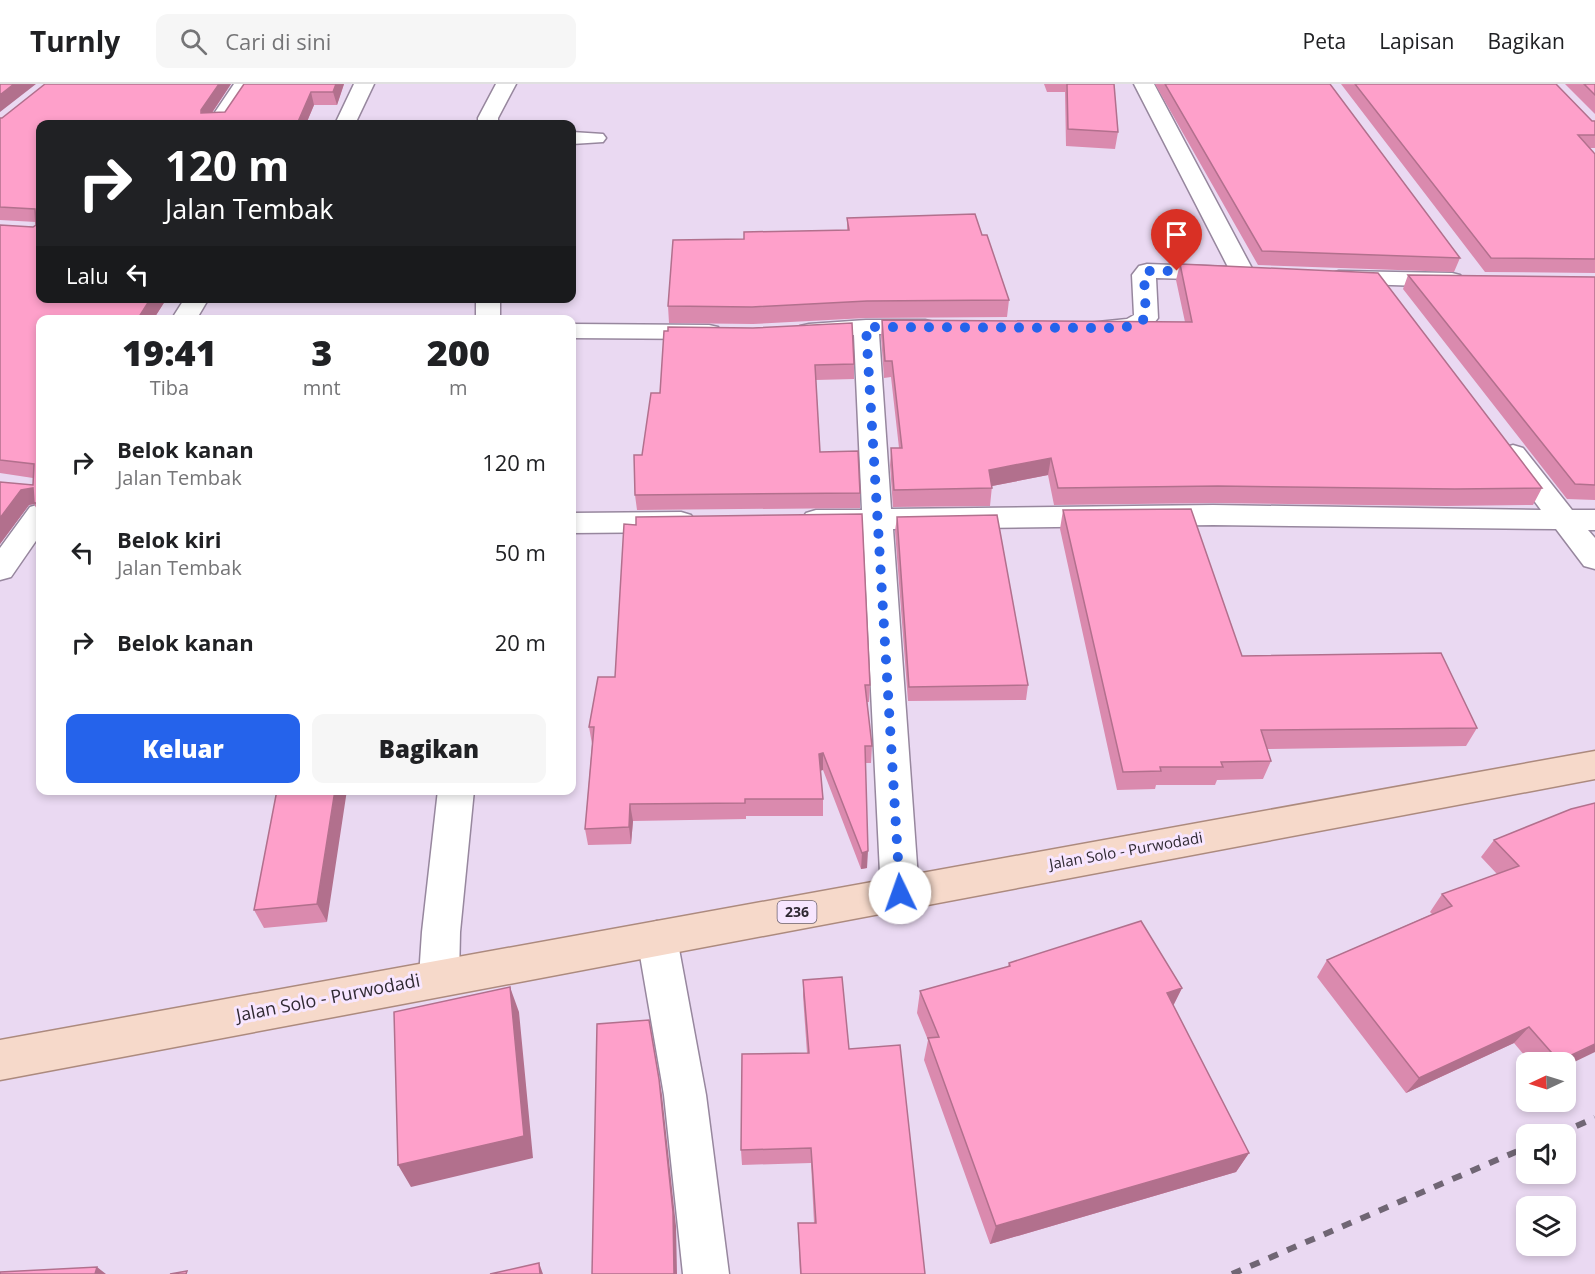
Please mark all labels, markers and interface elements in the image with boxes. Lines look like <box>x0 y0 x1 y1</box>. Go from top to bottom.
search box <box>156 14 576 68</box>
text: Turnly <box>30 22 120 60</box>
icon: search <box>177 25 210 58</box>
text: Cari di sini <box>225 26 331 56</box>
text: Peta <box>1303 27 1346 55</box>
text: Lapisan <box>1379 27 1454 55</box>
text: Bagikan <box>1487 27 1565 55</box>
text: 120 m <box>165 136 289 193</box>
icon: right <box>66 144 144 222</box>
text: Jalan Tembak <box>165 190 333 227</box>
pin <box>1151 209 1202 271</box>
icon: arrive <box>1160 218 1193 251</box>
icon: left <box>121 258 154 291</box>
text: Lalu <box>66 260 109 290</box>
text: 19:41 <box>122 328 217 377</box>
text: 3 <box>311 328 332 377</box>
text: 200 <box>427 328 490 377</box>
text: Tiba <box>150 374 189 401</box>
text: mnt <box>303 374 341 401</box>
text: m <box>449 374 468 401</box>
text: Belok kanan <box>117 434 254 464</box>
icon: right <box>66 446 99 479</box>
text: 120 m <box>482 447 546 477</box>
text: Jalan Tembak <box>117 464 242 491</box>
text: Belok kiri <box>117 524 222 554</box>
icon: left <box>66 536 99 569</box>
text: 50 m <box>495 537 546 567</box>
text: Jalan Tembak <box>117 554 242 581</box>
icon: right <box>66 626 99 659</box>
text: Belok kanan <box>117 627 254 657</box>
text: 20 m <box>495 627 546 657</box>
button: Keluar <box>66 714 300 783</box>
button: Bagikan <box>312 714 546 783</box>
street label: Jalan Solo - Purwodadi <box>1045 827 1204 874</box>
position arrow <box>868 861 932 925</box>
road number: 236 <box>778 901 816 923</box>
street label: Jalan Solo - Purwodadi <box>232 967 422 1027</box>
north arrow <box>1516 1052 1576 1112</box>
map controls <box>1516 1052 1576 1256</box>
button: sound <box>1516 1124 1576 1184</box>
button: layers <box>1516 1196 1576 1256</box>

